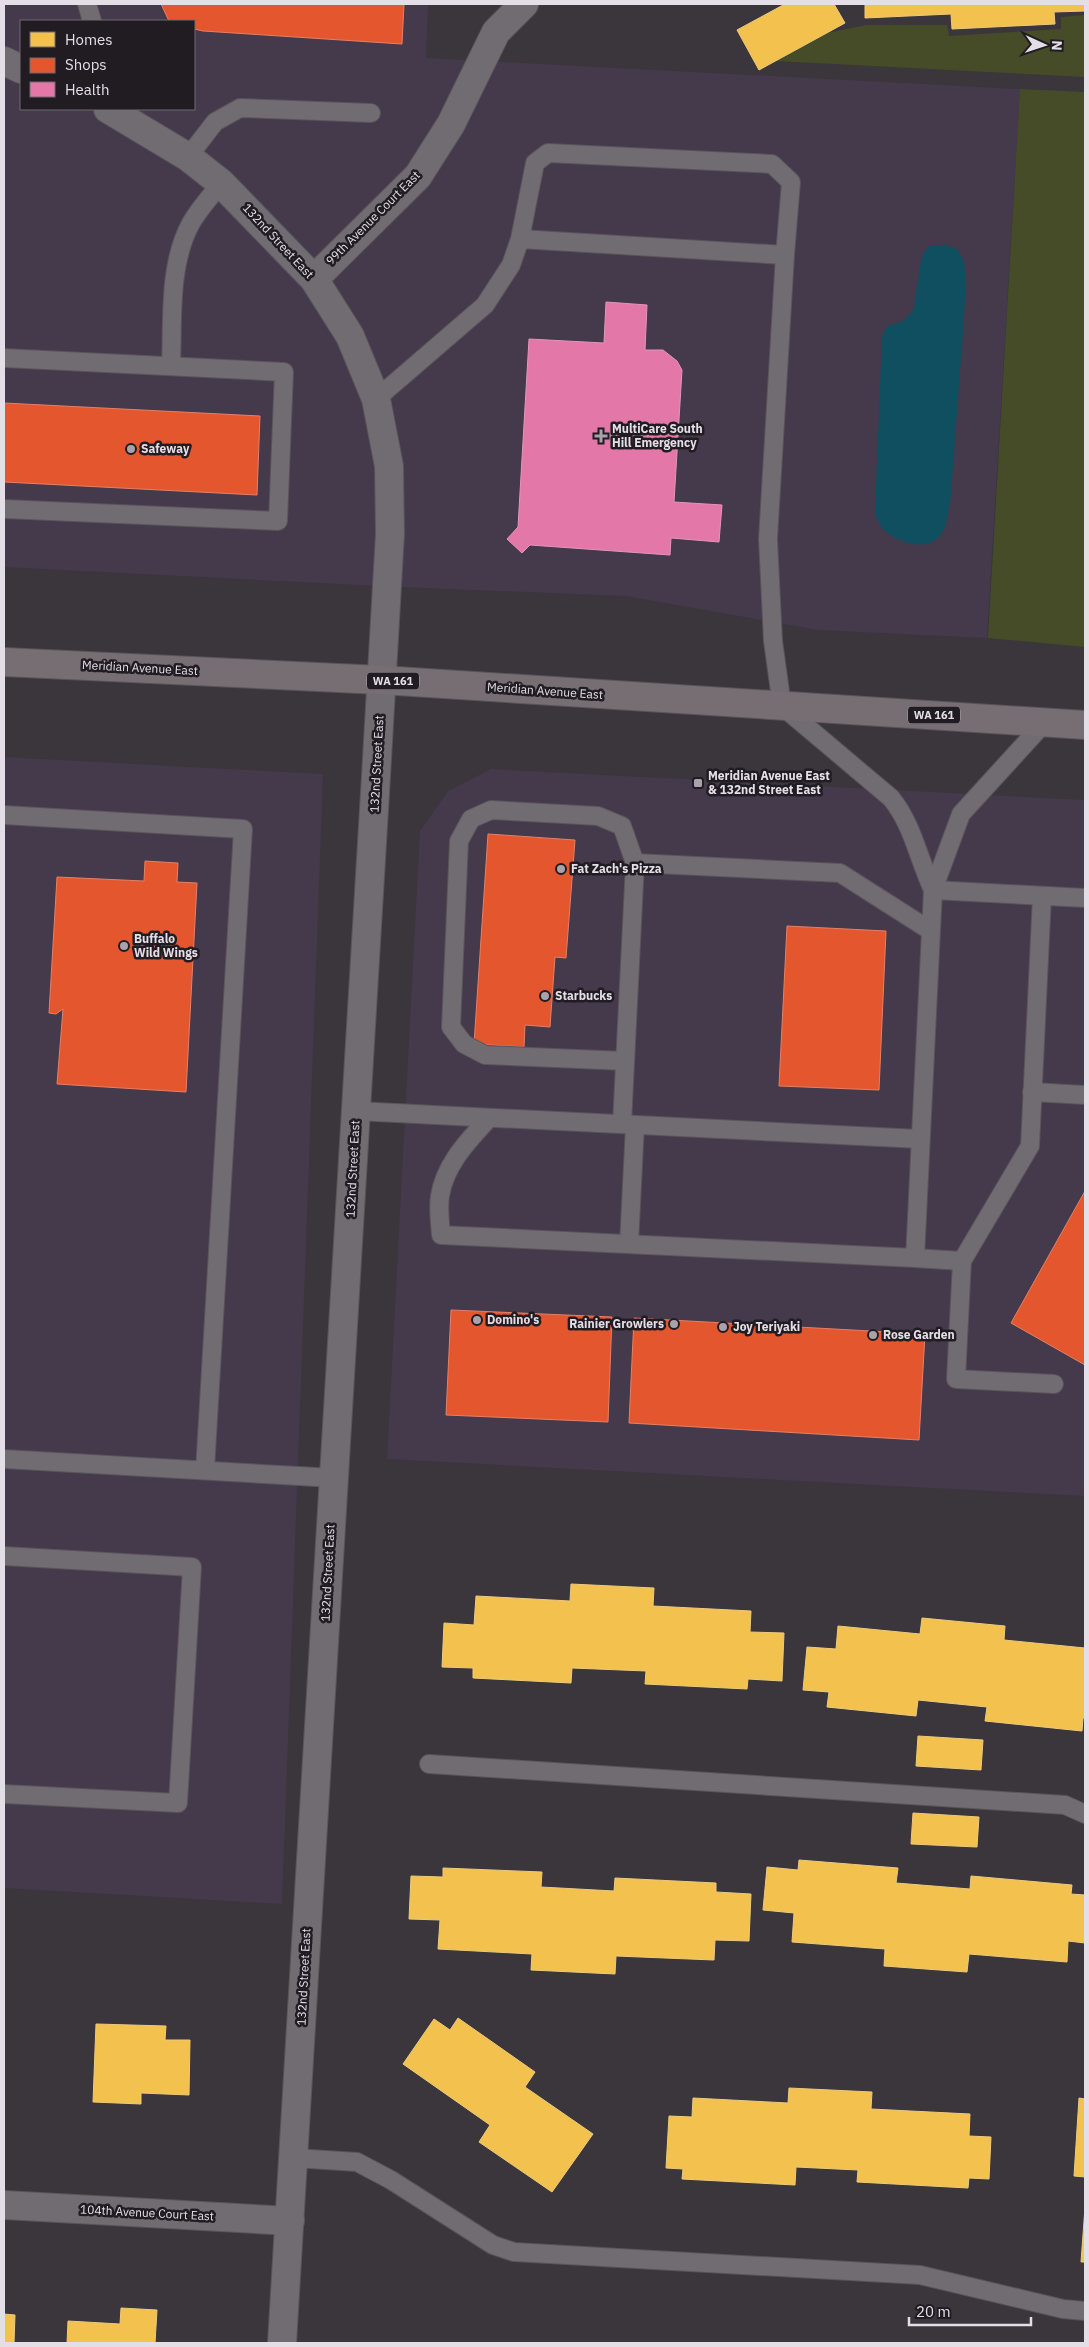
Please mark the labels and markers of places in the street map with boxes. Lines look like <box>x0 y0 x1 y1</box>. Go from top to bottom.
place label: MultiCare South Hill Emergency <box>612 421 703 450</box>
marker: MultiCare South Hill Emergency <box>594 429 608 443</box>
place label: Safeway <box>141 441 190 456</box>
marker: Safeway <box>125 443 137 455</box>
place label: Meridian Avenue East & 132nd Street East <box>708 768 830 797</box>
marker: Meridian Avenue East & 132nd Street East <box>692 777 704 789</box>
place label: Fat Zach's Pizza <box>571 861 662 876</box>
marker: Fat Zach's Pizza <box>555 863 567 875</box>
place label: Buffalo Wild Wings <box>134 931 198 960</box>
marker: Buffalo Wild Wings <box>118 940 130 952</box>
place label: Starbucks <box>555 988 612 1003</box>
marker: Starbucks <box>539 990 551 1002</box>
place label: Domino's <box>487 1312 539 1327</box>
marker: Domino's <box>471 1314 483 1326</box>
place label: Rainier Growlers <box>569 1316 664 1331</box>
marker: Rainier Growlers <box>668 1318 680 1330</box>
place label: Joy Teriyaki <box>733 1319 800 1334</box>
marker: Joy Teriyaki <box>717 1321 729 1333</box>
place label: Rose Garden <box>883 1327 955 1342</box>
marker: Rose Garden <box>867 1329 879 1341</box>

